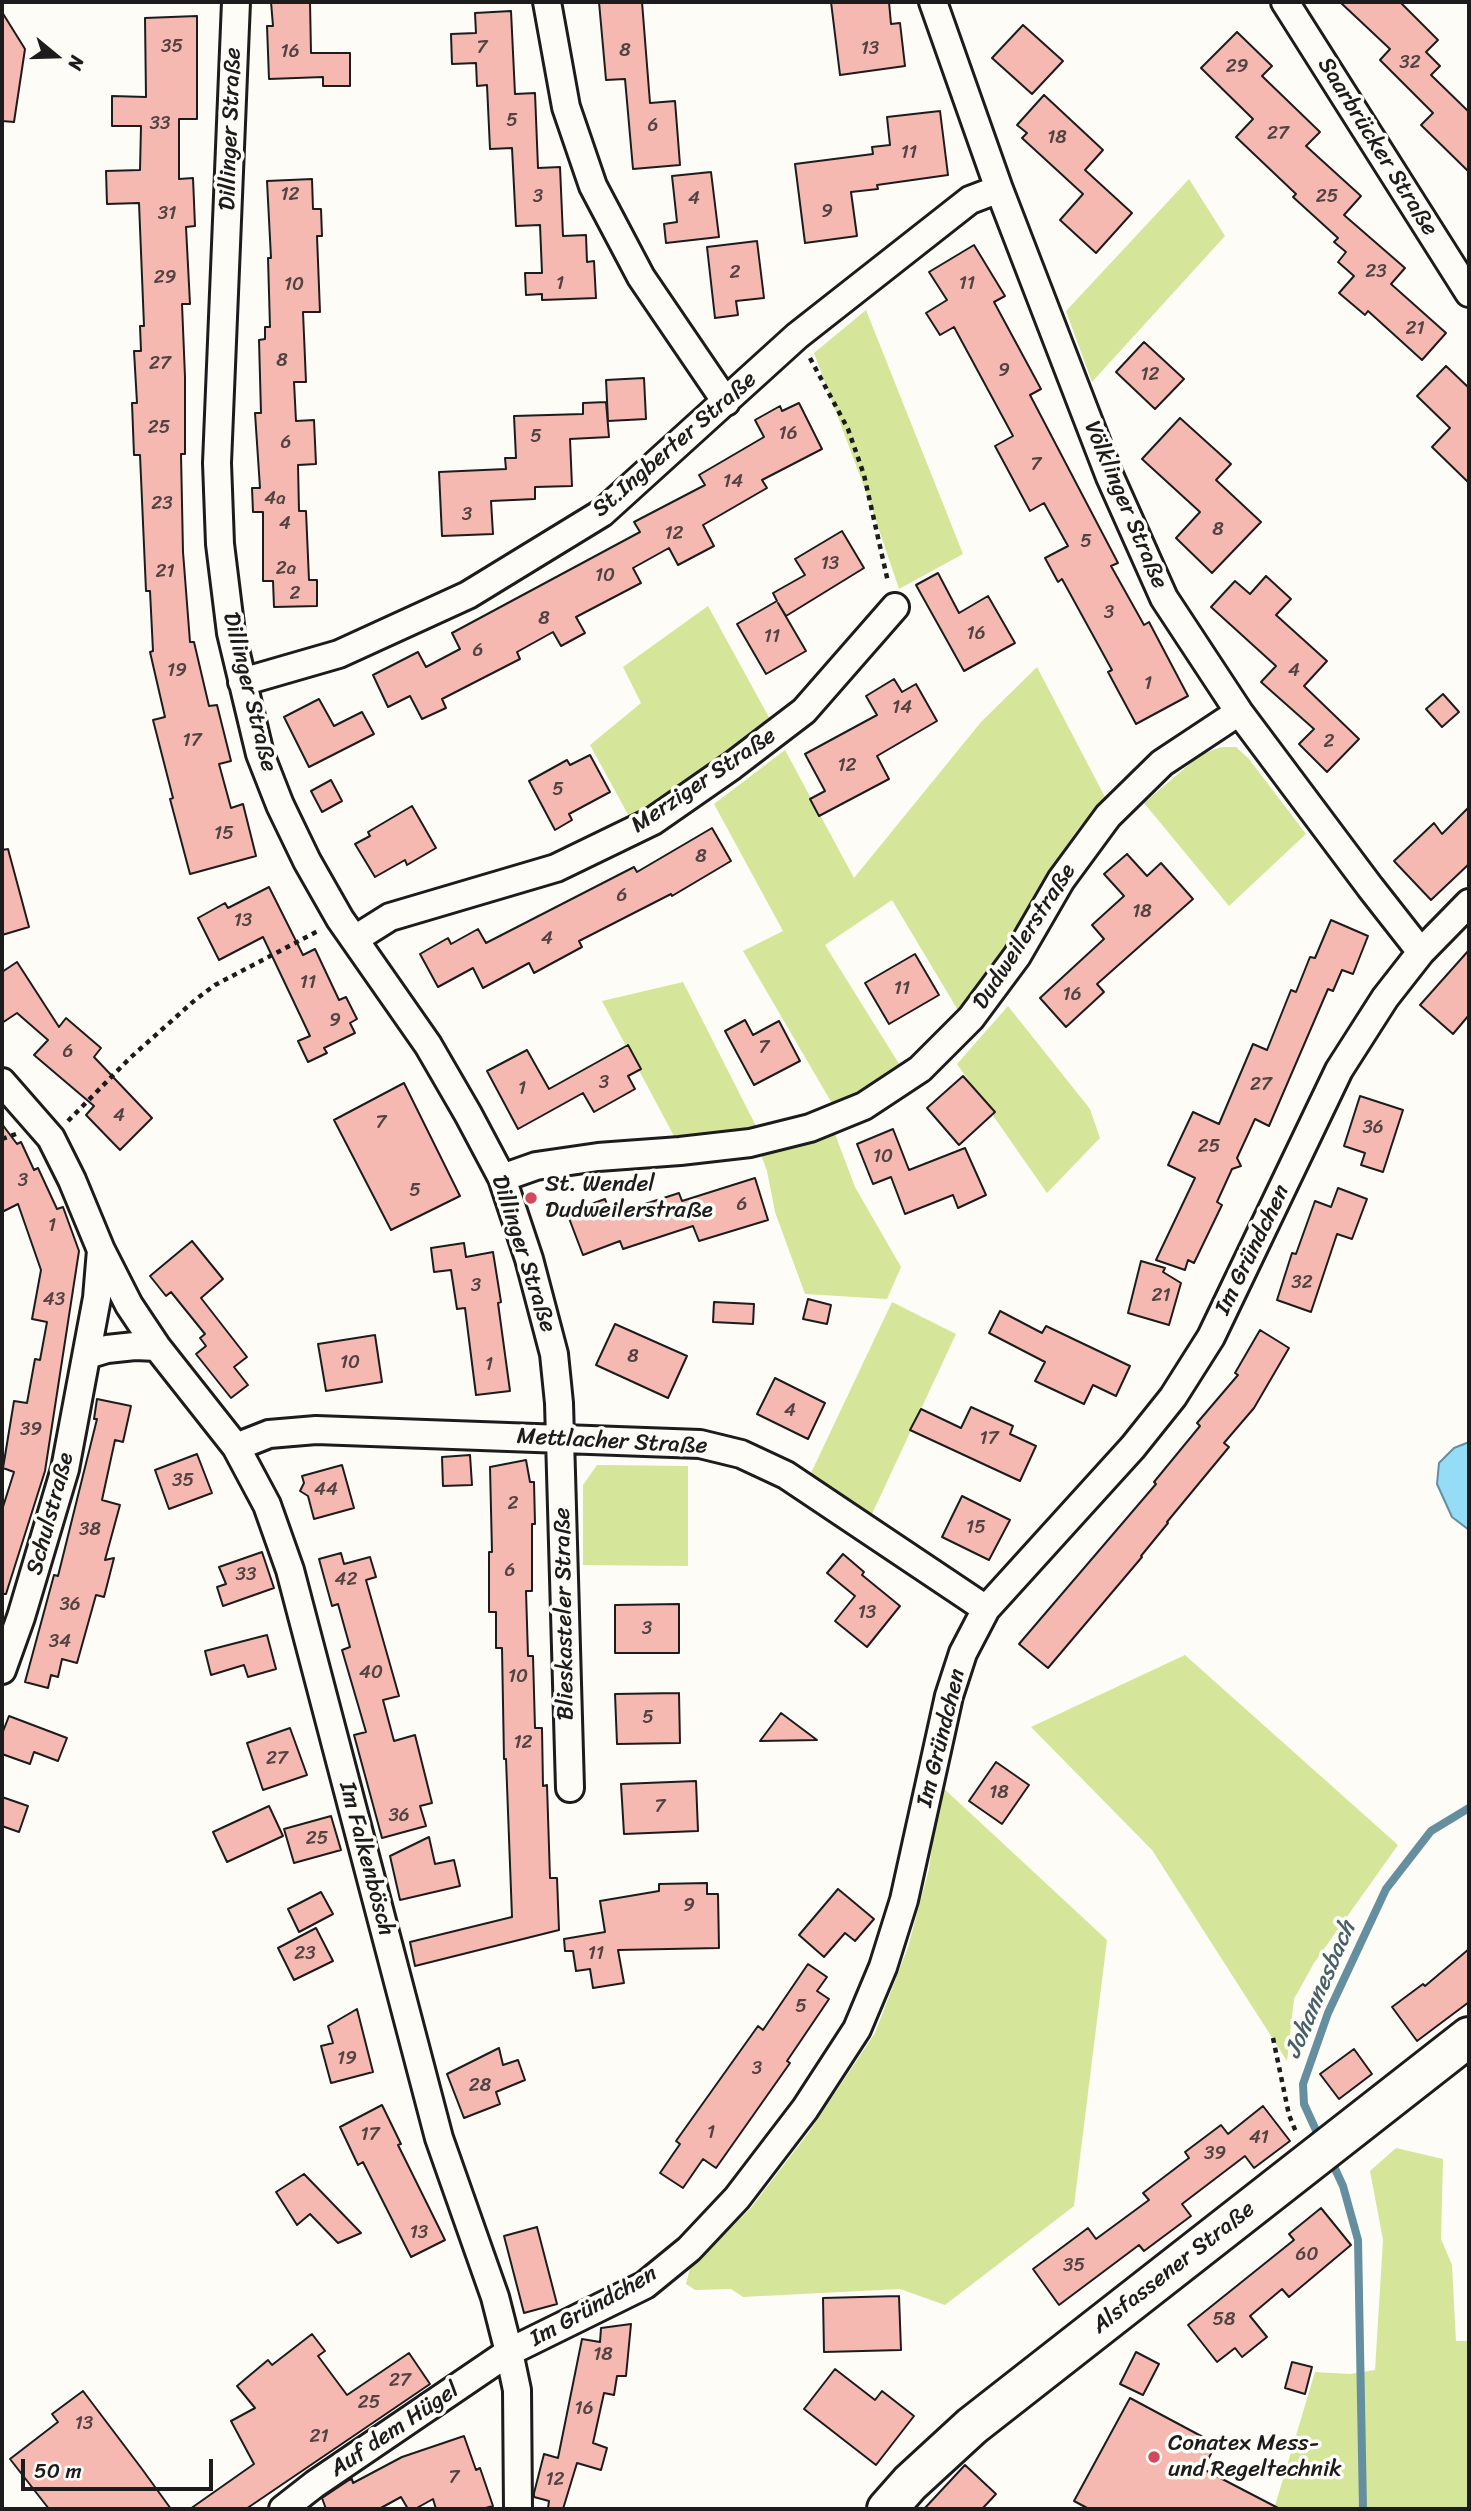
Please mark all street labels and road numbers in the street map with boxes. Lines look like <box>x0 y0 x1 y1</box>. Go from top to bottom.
street label: Dillinger Straße <box>214 47 248 211</box>
street label: Saarbrücker Straße <box>1311 53 1443 241</box>
street label: St.Ingberter Straße <box>587 366 763 524</box>
street label: Völklinger Straße <box>1077 417 1173 593</box>
street label: Dillinger Straße <box>216 609 282 775</box>
street label: Merziger Straße <box>626 722 782 840</box>
street label: Dudweilerstraße <box>968 859 1082 1015</box>
street label: Dillinger Straße <box>485 1172 561 1336</box>
street label: Im Gründchen <box>1210 1180 1296 1320</box>
street label: Mettlacher Straße <box>516 1423 708 1461</box>
street label: Schulstraße <box>21 1450 81 1578</box>
street label: Blieskasteler Straße <box>549 1507 581 1721</box>
street label: Im Gründchen <box>912 1666 972 1810</box>
street label: Im Falkenbösch <box>332 1779 400 1939</box>
street label: Alsfassener Straße <box>1087 2196 1261 2340</box>
street label: Im Gründchen <box>526 2261 662 2353</box>
street label: Auf dem Hügel <box>325 2377 465 2483</box>

